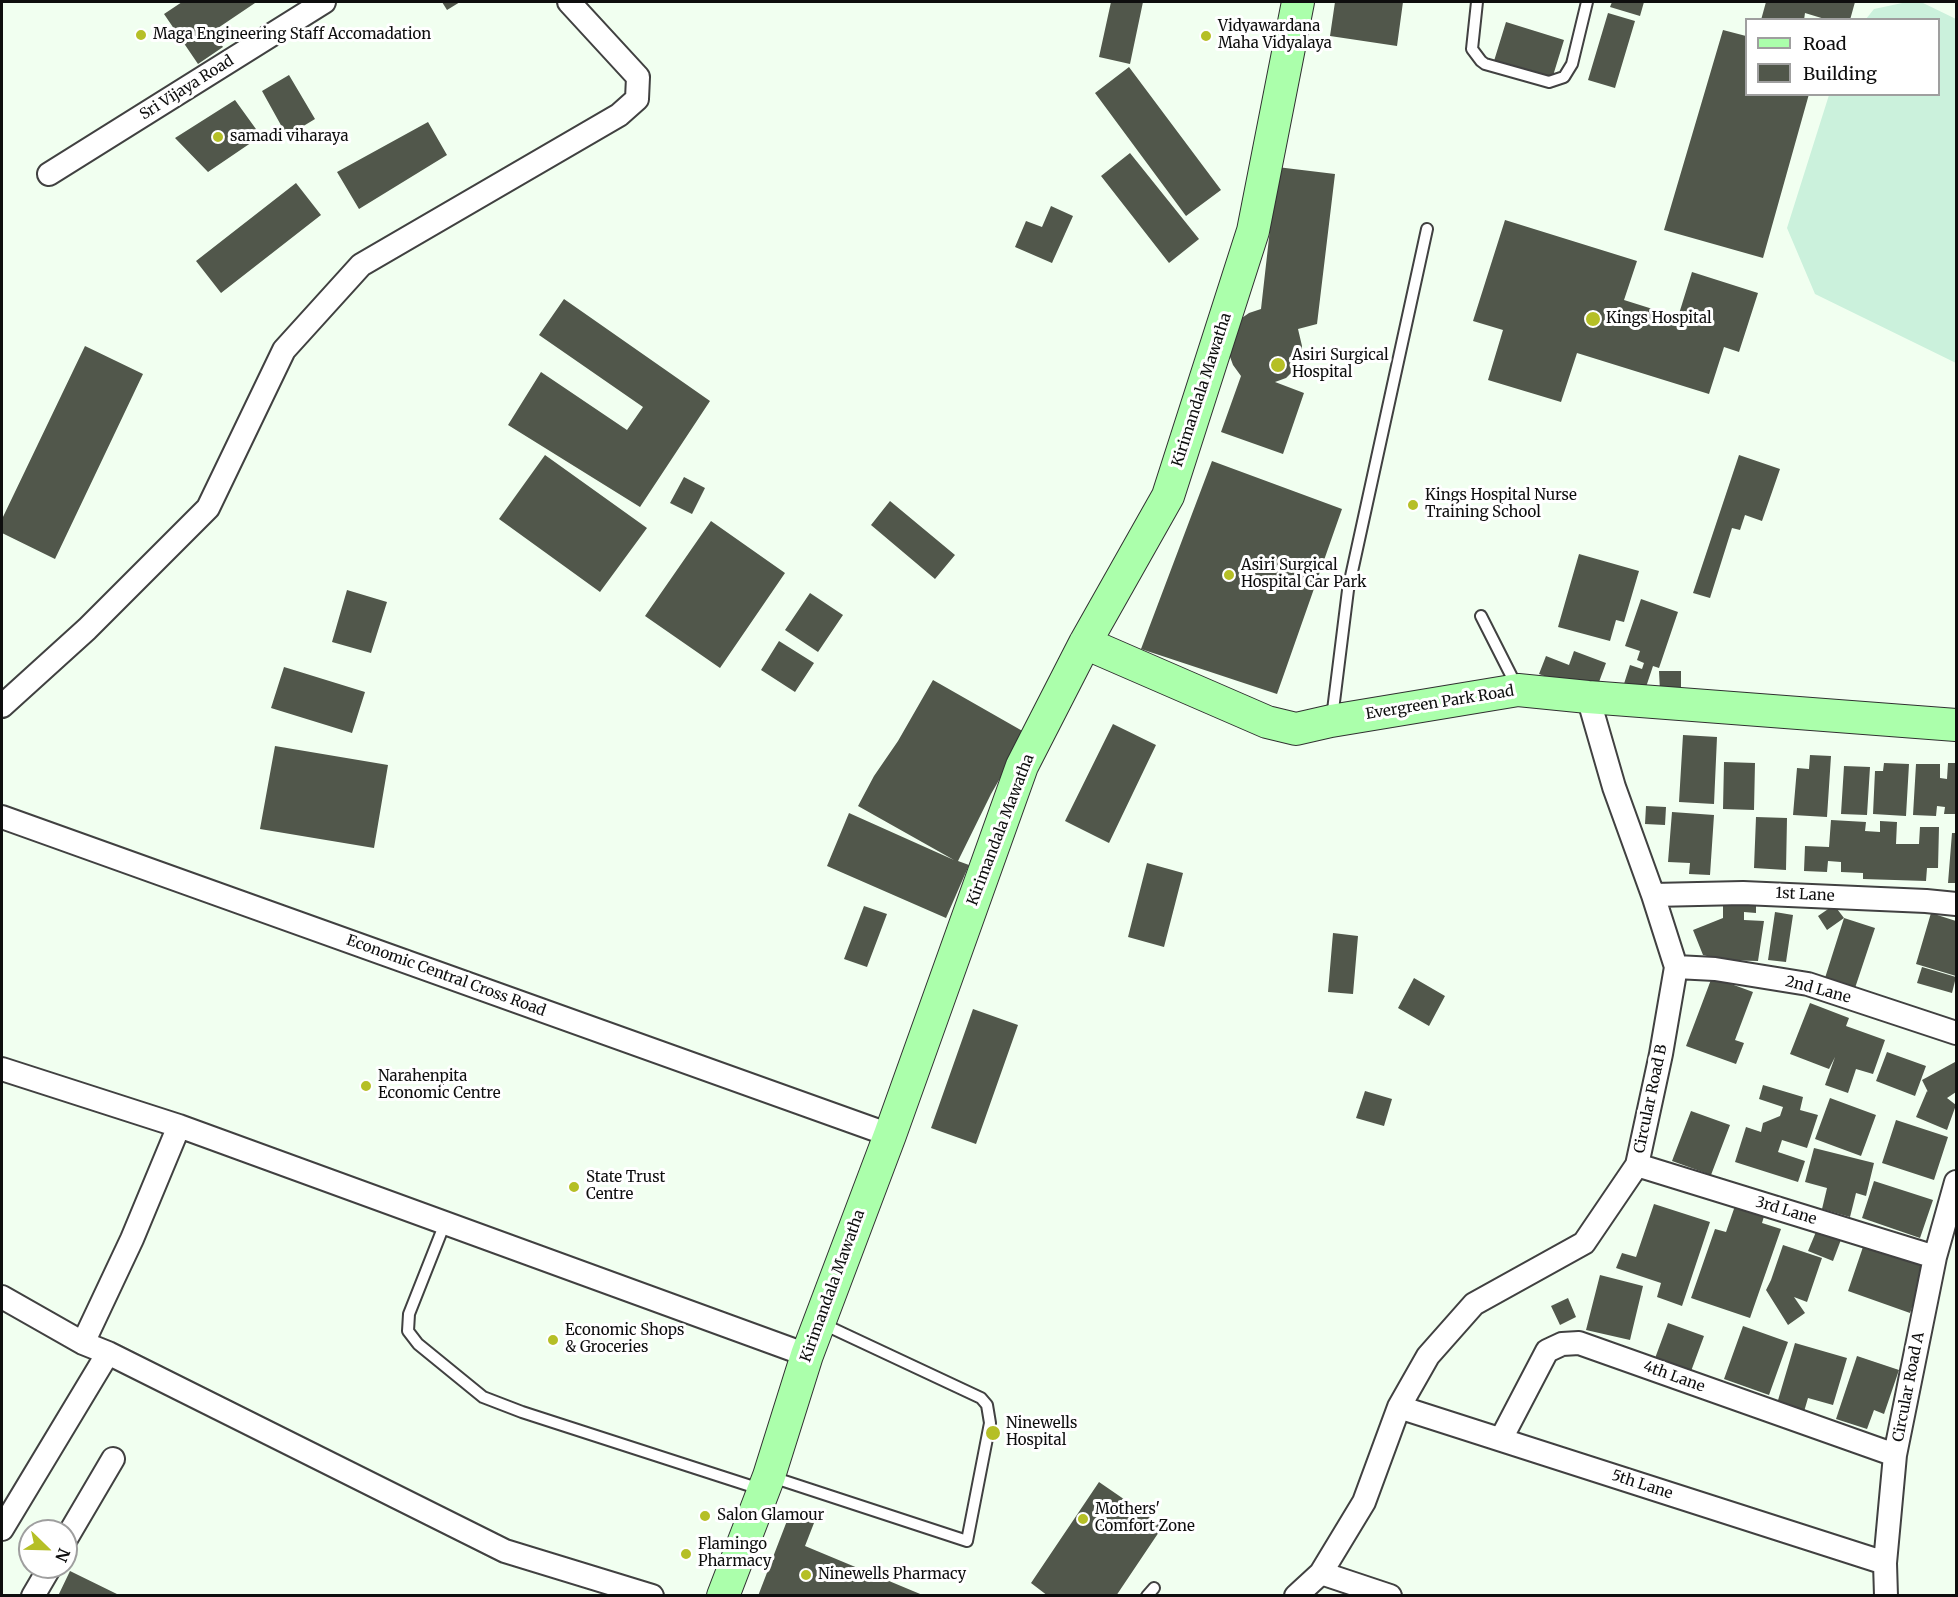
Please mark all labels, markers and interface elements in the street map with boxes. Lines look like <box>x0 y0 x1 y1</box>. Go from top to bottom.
place label: Vidyawardana Maha Vidyalaya <box>1218 18 1332 53</box>
legend <box>1745 18 1940 96</box>
place label: Maga Engineering Staff Accomadation <box>153 26 431 44</box>
marker: Maga Engineering Staff Accomadation <box>134 28 148 42</box>
marker: Vidyawardana Maha Vidyalaya <box>1199 29 1213 43</box>
text: Road <box>1803 32 1847 55</box>
street label: Sri Vijaya Road <box>137 52 237 124</box>
text: Building <box>1803 62 1877 85</box>
place label: samadi viharaya <box>230 128 349 146</box>
marker: samadi viharaya <box>211 130 225 144</box>
marker: Kings Hospital <box>1584 310 1602 328</box>
place label: Kings Hospital <box>1606 310 1712 328</box>
street label: Kirimandala Mawatha <box>1169 311 1235 469</box>
place label: Asiri Surgical Hospital <box>1292 347 1389 382</box>
marker: Asiri Surgical Hospital <box>1269 356 1287 374</box>
place label: Kings Hospital Nurse Training School <box>1425 487 1577 522</box>
marker: Kings Hospital Nurse Training School <box>1406 498 1420 512</box>
place label: Asiri Surgical Hospital Car Park <box>1241 557 1367 592</box>
marker: Asiri Surgical Hospital Car Park <box>1222 568 1236 582</box>
street label: Evergreen Park Road <box>1364 682 1516 724</box>
street label: Kirimandala Mawatha <box>964 752 1038 908</box>
street label: 1st Lane <box>1775 884 1835 906</box>
street label: Economic Central Cross Road <box>344 932 548 1020</box>
street label: 2nd Lane <box>1783 973 1853 1007</box>
street label: Circular Road B <box>1631 1043 1671 1155</box>
place label: Narahenpita Economic Centre <box>378 1068 501 1103</box>
marker: Narahenpita Economic Centre <box>359 1079 373 1093</box>
place label: State Trust Centre <box>586 1169 665 1204</box>
marker: State Trust Centre <box>567 1180 581 1194</box>
street label: 3rd Lane <box>1753 1193 1819 1229</box>
street label: Kirimandala Mawatha <box>797 1207 869 1365</box>
place label: Economic Shops & Groceries <box>565 1322 684 1357</box>
street label: Circular Road A <box>1890 1331 1928 1443</box>
marker: Economic Shops & Groceries <box>546 1333 560 1347</box>
street label: 4th Lane <box>1641 1358 1707 1396</box>
place label: Ninewells Hospital <box>1006 1415 1077 1450</box>
marker: Ninewells Hospital <box>984 1424 1002 1442</box>
street label: 5th Lane <box>1609 1467 1675 1503</box>
place label: Mothers' Comfort Zone <box>1095 1501 1195 1536</box>
place label: Salon Glamour <box>717 1507 824 1525</box>
marker: Salon Glamour <box>698 1509 712 1523</box>
marker: Mothers' Comfort Zone <box>1076 1512 1090 1526</box>
north arrow <box>18 1519 78 1579</box>
place label: Flamingo Pharmacy <box>698 1536 771 1571</box>
text: N <box>51 1546 74 1565</box>
marker: Flamingo Pharmacy <box>679 1547 693 1561</box>
place label: Ninewells Pharmacy <box>818 1566 966 1584</box>
marker: Ninewells Pharmacy <box>799 1568 813 1582</box>

